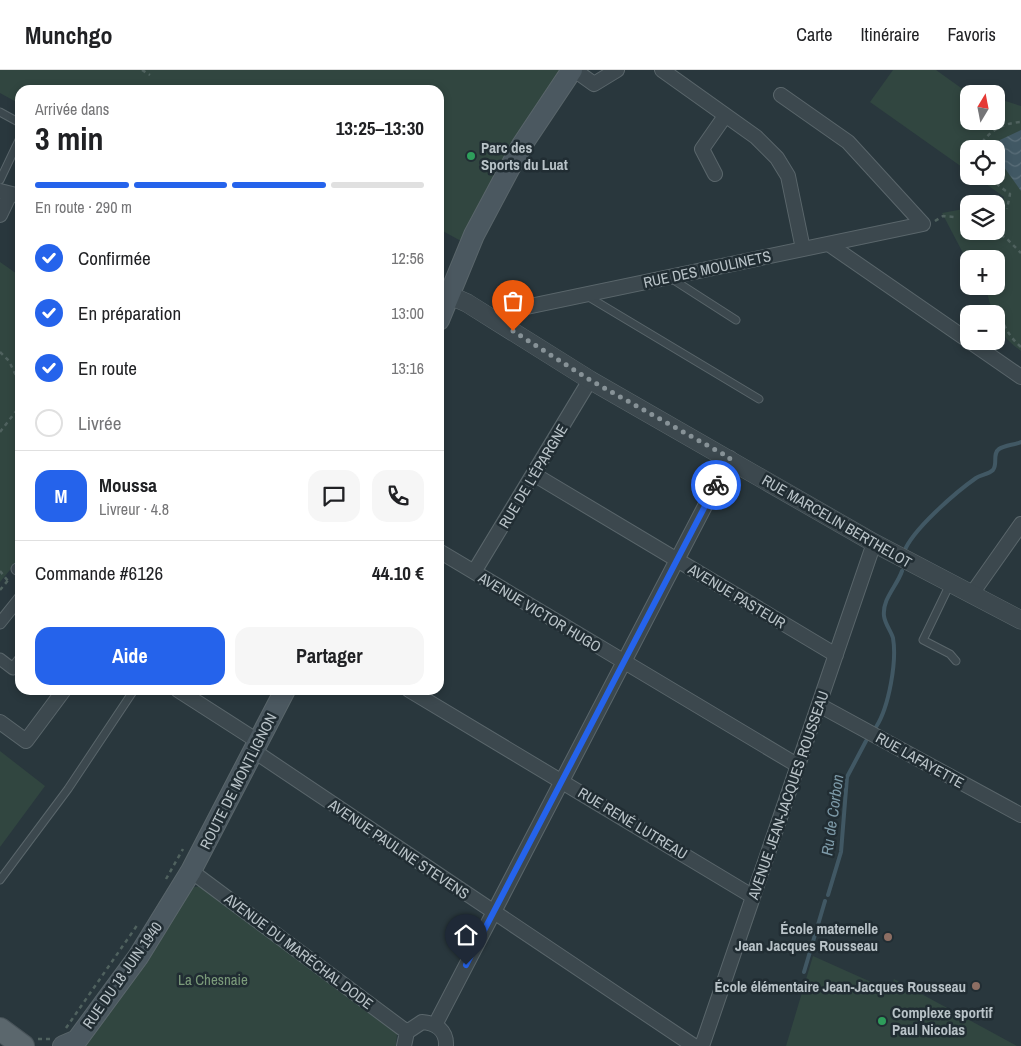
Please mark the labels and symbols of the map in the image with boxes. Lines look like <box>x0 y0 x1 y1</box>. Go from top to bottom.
north arrow <box>960 85 1005 130</box>
place label: Parc des Sports du Luat <box>481 137 568 175</box>
marker: Parc des Sports du Luat <box>465 150 477 162</box>
street label: RUE DES MOULINETS <box>641 245 773 293</box>
pin <box>492 280 534 331</box>
street label: RUE DE L'ÉPARGNE <box>494 420 572 532</box>
courier <box>691 460 741 510</box>
street label: RUE MARCELIN BERTHELOT <box>758 469 916 573</box>
street label: AVENUE PASTEUR <box>683 558 790 633</box>
street label: AVENUE VICTOR HUGO <box>474 567 605 657</box>
street label: AVENUE JEAN-JACQUES ROUSSEAU <box>742 688 834 903</box>
street label: ROUTE DE MONTLIGNON <box>195 709 281 853</box>
street label: RUE LAFAYETTE <box>872 727 968 793</box>
water label: Ru de Corbon <box>815 773 849 857</box>
street label: RUE RENÉ LUTREAU <box>574 782 692 864</box>
street label: AVENUE PAULINE STEVENS <box>324 793 474 904</box>
street label: AVENUE DU MARÉCHAL DODE <box>220 888 378 1014</box>
pin <box>445 914 487 965</box>
street label: RUE DU 18 JUIN 1940 <box>77 917 167 1033</box>
place label: École maternelle Jean Jacques Rousseau <box>735 918 878 956</box>
marker: École maternelle Jean Jacques Rousseau <box>882 931 894 943</box>
park label: La Chesnaie <box>178 969 248 990</box>
place label: École élémentaire Jean-Jacques Rousseau <box>714 976 966 997</box>
marker: École élémentaire Jean-Jacques Rousseau <box>970 980 982 992</box>
place label: Complexe sportif Paul Nicolas <box>892 1002 993 1040</box>
marker: Complexe sportif Paul Nicolas <box>876 1015 888 1027</box>

